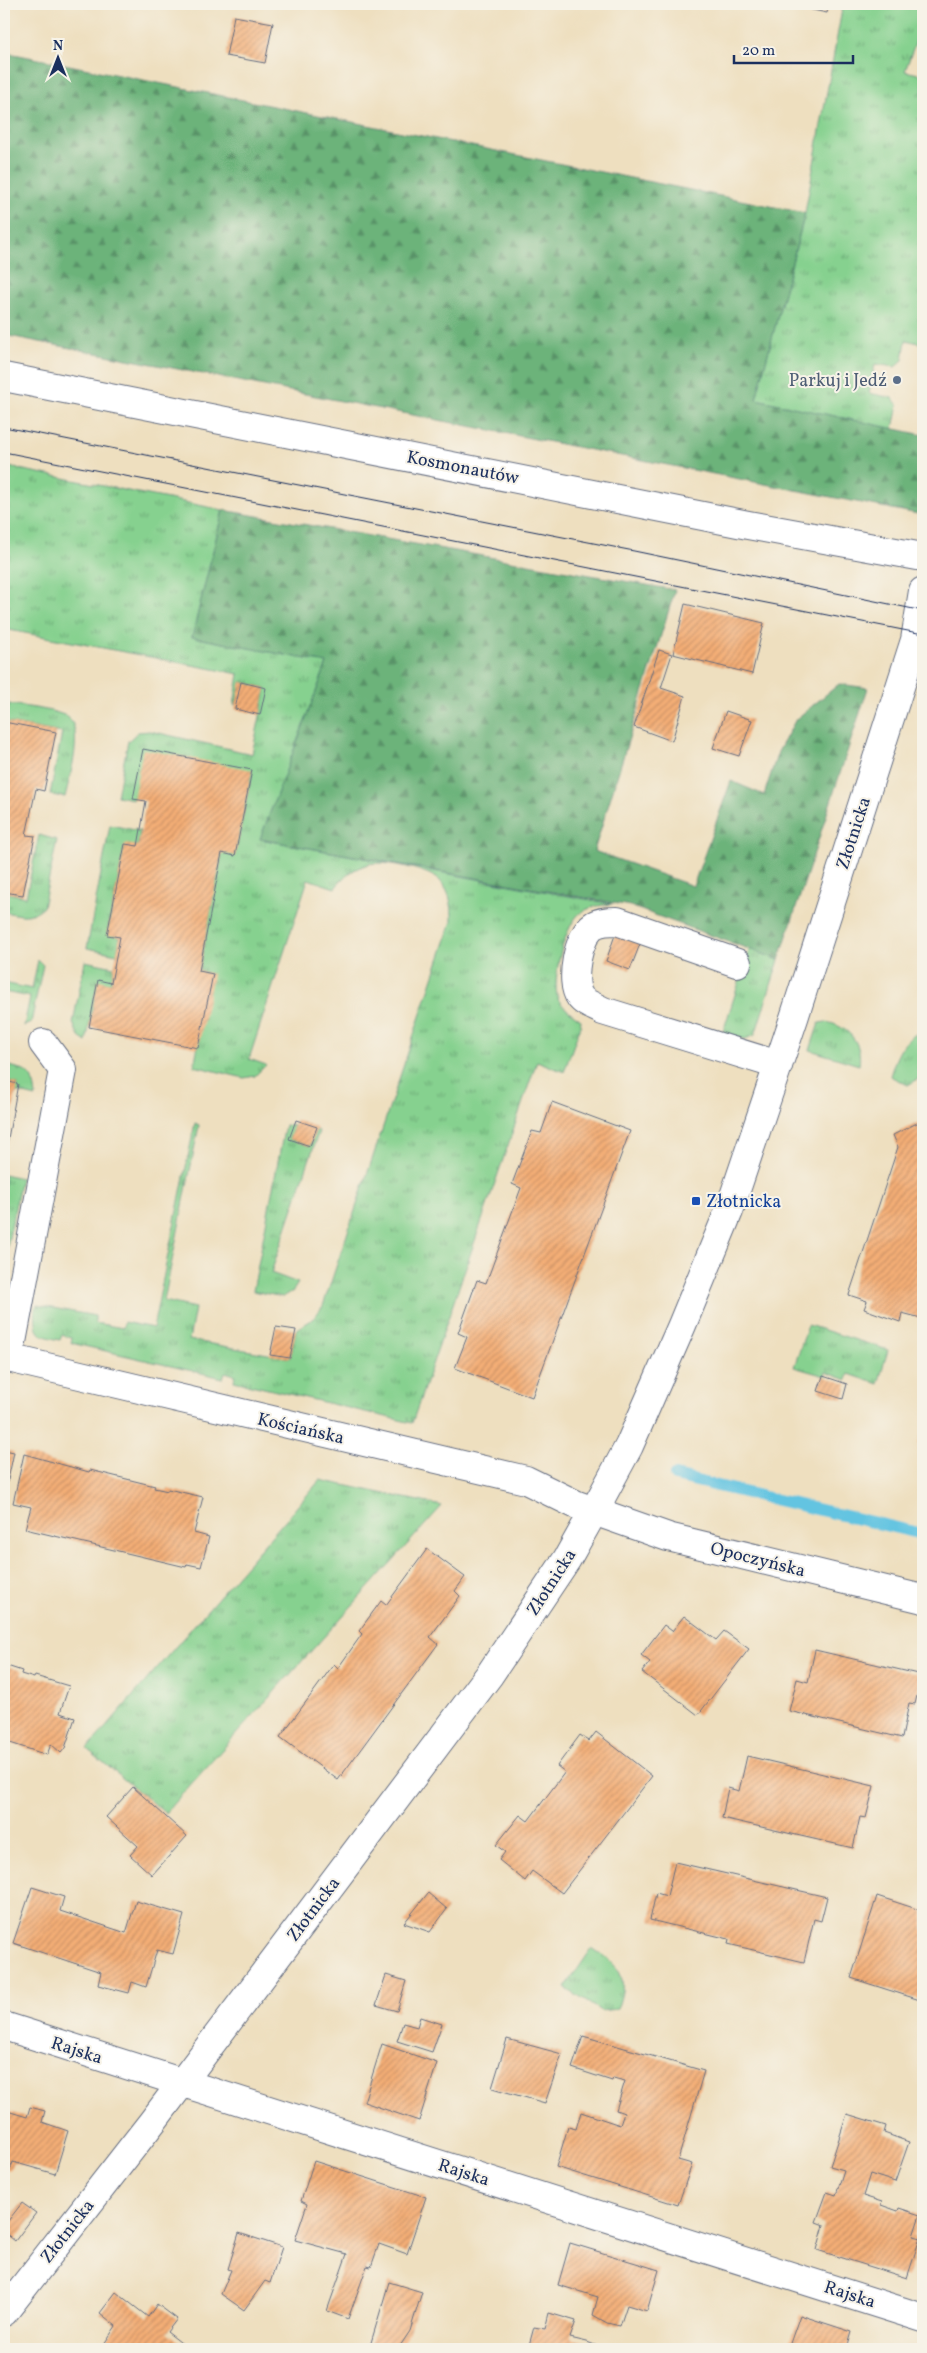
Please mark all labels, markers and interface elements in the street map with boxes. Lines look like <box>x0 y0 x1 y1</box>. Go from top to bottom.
north arrow <box>32 32 82 82</box>
scale bar <box>734 32 853 64</box>
text: N <box>53 37 63 56</box>
text: 20 m <box>742 41 775 62</box>
place label: Parkuj i Jedź <box>789 369 887 394</box>
marker: Parkuj i Jedź <box>891 374 903 386</box>
street label: Kosmonautów <box>405 445 521 492</box>
street label: Złotnicka <box>831 794 878 873</box>
place label: Złotnicka <box>706 1190 781 1215</box>
marker: Złotnicka <box>690 1195 702 1207</box>
street label: Kościańska <box>255 1407 347 1452</box>
street label: Opoczyńska <box>708 1537 808 1584</box>
street label: Złotnicka <box>521 1544 583 1621</box>
street label: Złotnicka <box>282 1872 347 1947</box>
street label: Rajska <box>48 2031 106 2071</box>
street label: Rajska <box>435 2153 493 2193</box>
street label: Złotnicka <box>35 2195 101 2269</box>
street label: Rajska <box>821 2275 879 2315</box>

